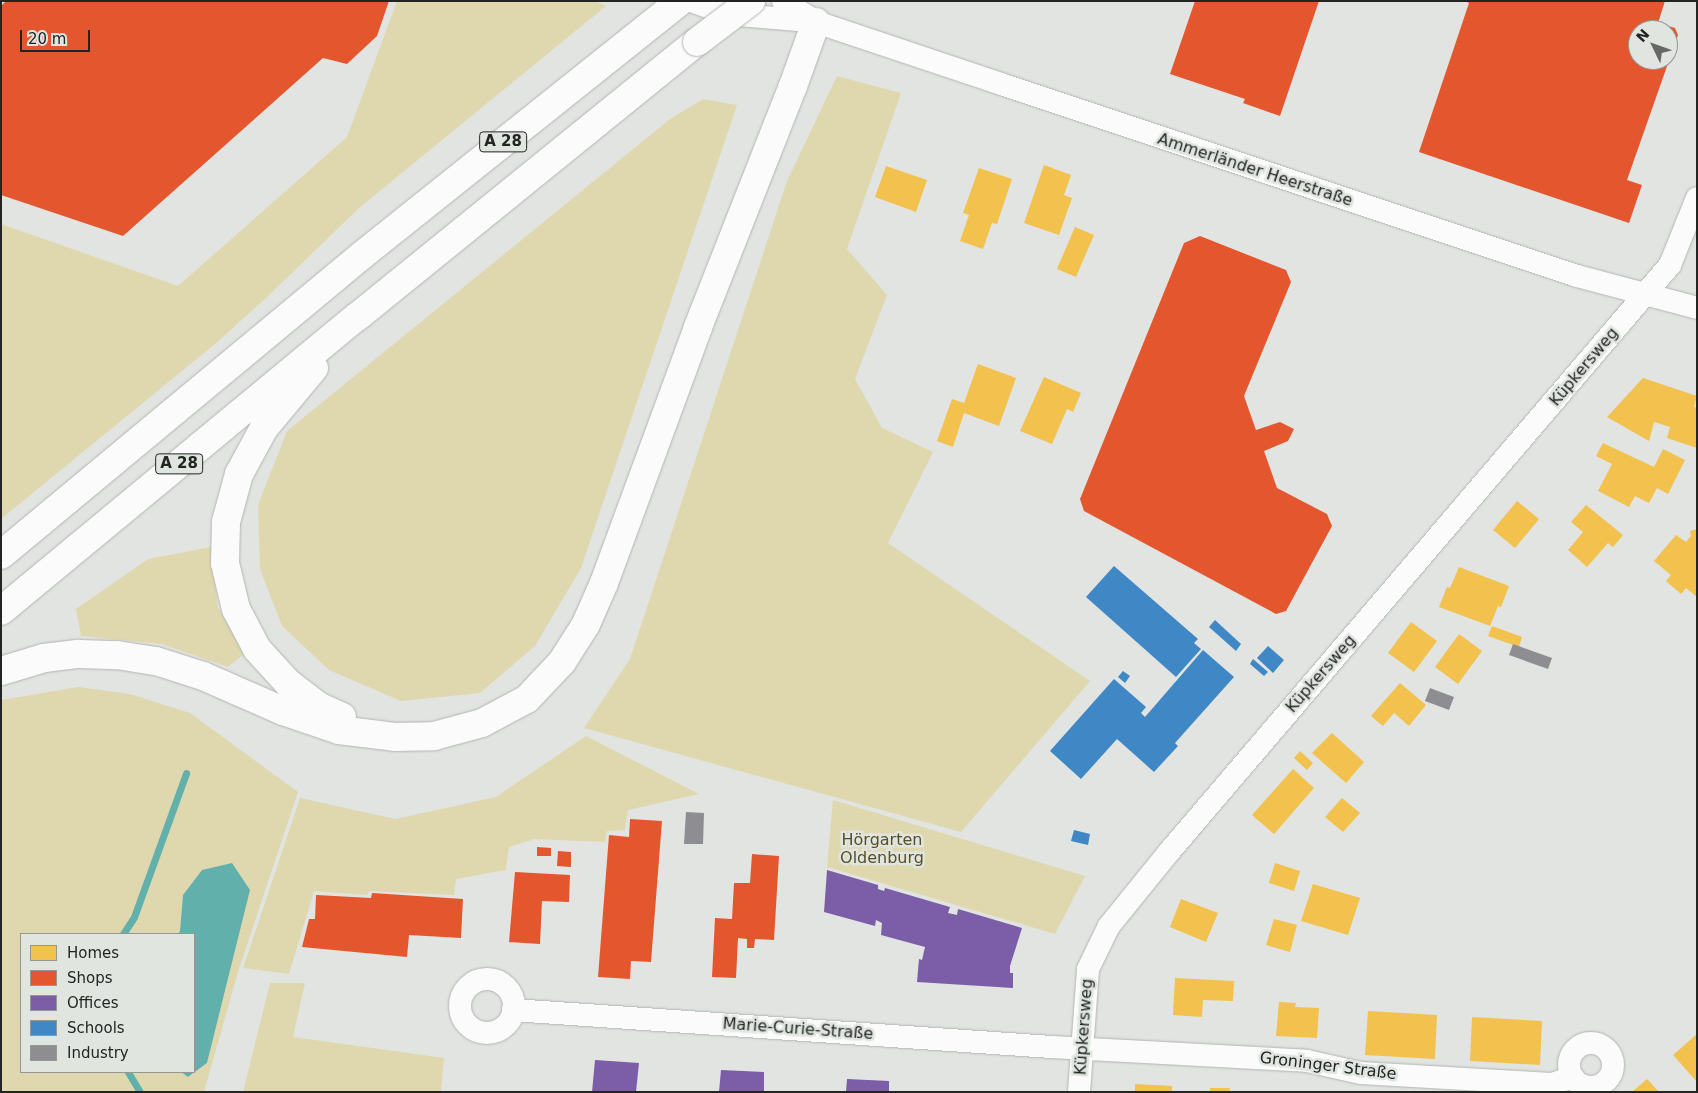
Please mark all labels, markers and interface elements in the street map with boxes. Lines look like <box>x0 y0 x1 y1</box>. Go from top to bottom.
scale bar <box>22 20 92 52</box>
north arrow <box>1628 20 1678 70</box>
text: N <box>1633 26 1652 45</box>
text: 20 m <box>28 30 66 48</box>
street label: Ammerländer Heerstraße <box>1155 129 1355 211</box>
road number: A 28 <box>478 130 528 154</box>
street label: Küpkersweg <box>1546 324 1622 410</box>
road number: A 28 <box>154 452 204 476</box>
street label: Küpkersweg <box>1282 631 1360 717</box>
park label: Hörgarten Oldenburg <box>840 830 924 868</box>
legend <box>20 933 195 1073</box>
text: Homes <box>67 944 119 962</box>
text: Shops <box>67 969 113 987</box>
street label: Küpkersweg <box>1071 978 1097 1076</box>
text: Offices <box>67 994 119 1012</box>
street label: Marie-Curie-Straße <box>722 1014 874 1044</box>
text: Schools <box>67 1019 125 1037</box>
text: Industry <box>67 1044 129 1062</box>
street label: Groninger Straße <box>1259 1048 1397 1084</box>

